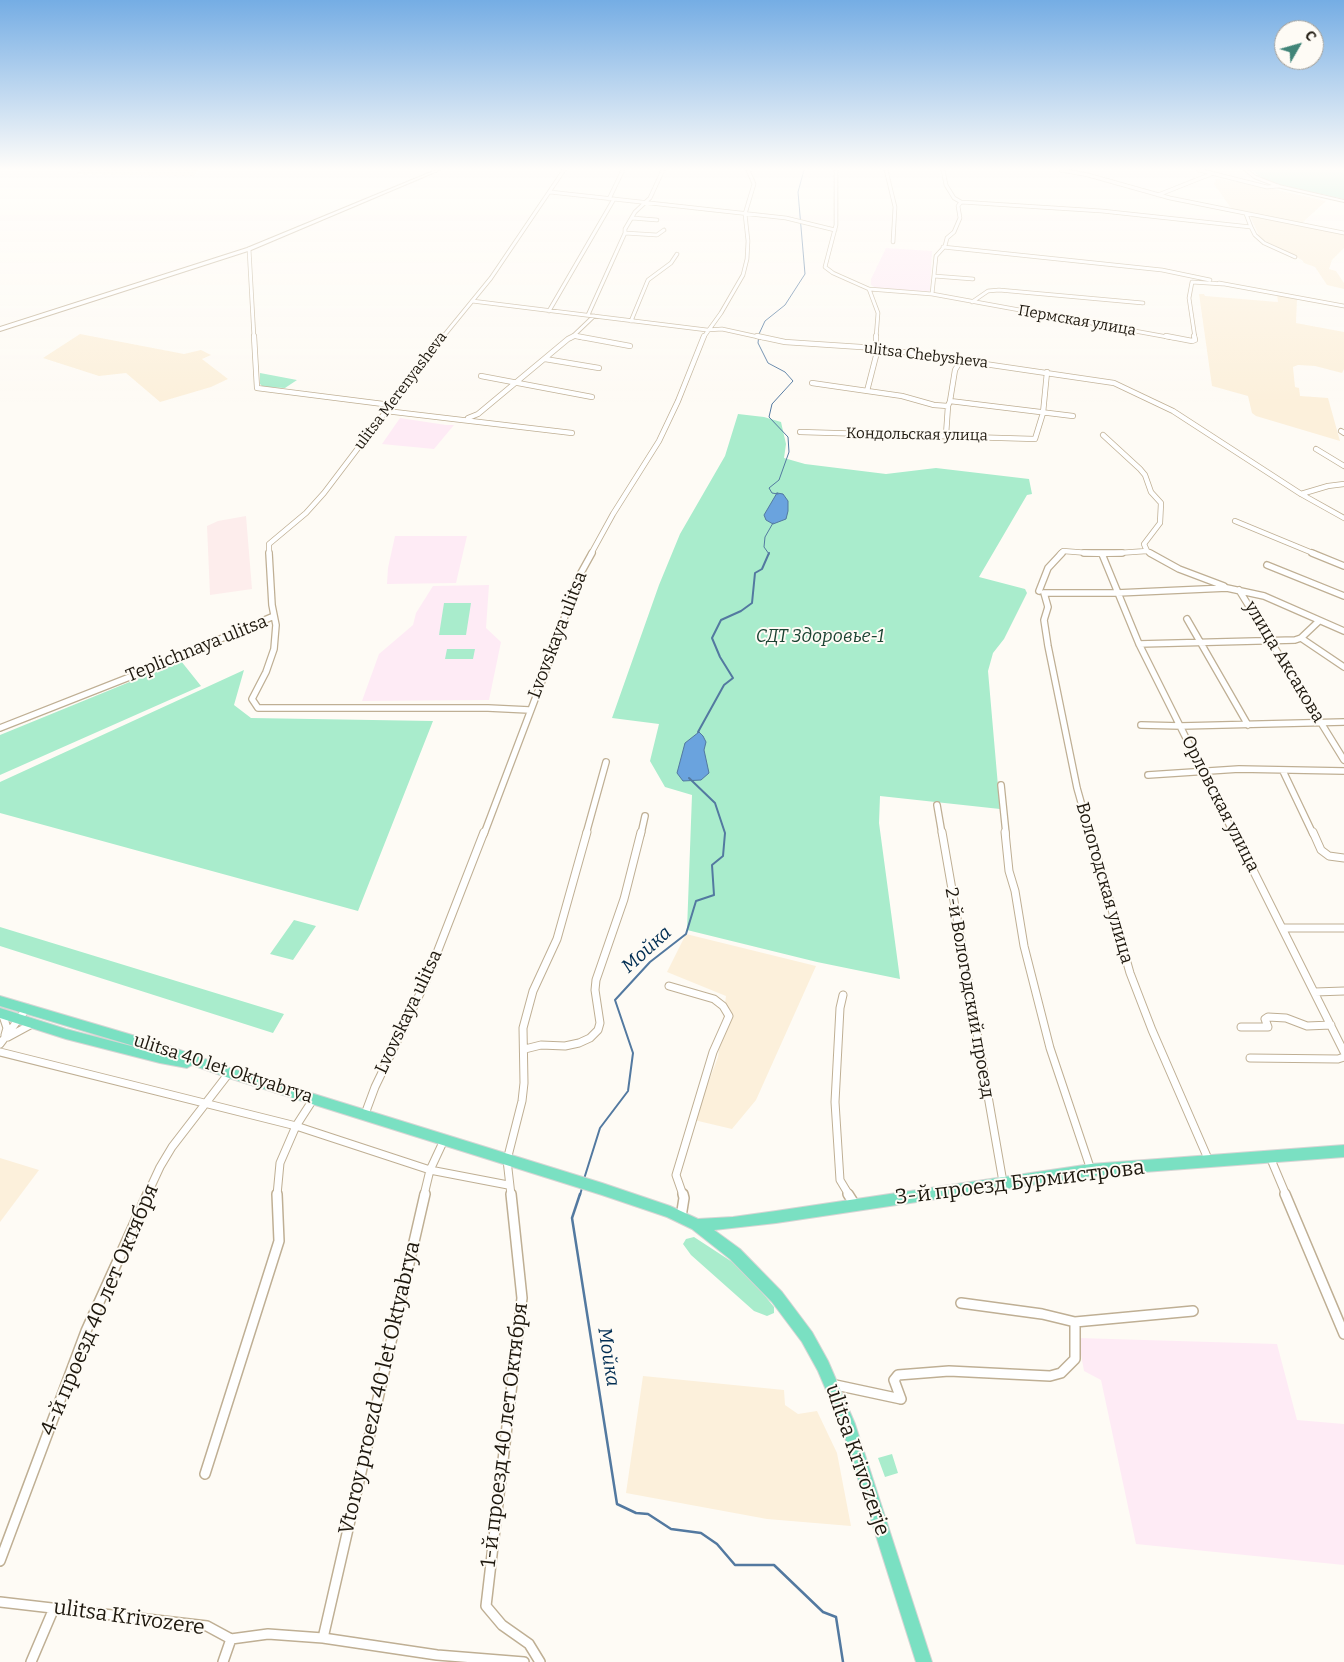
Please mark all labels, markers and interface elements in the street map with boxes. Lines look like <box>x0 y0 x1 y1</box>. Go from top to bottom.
north arrow <box>1274 20 1324 70</box>
text: С <box>1301 27 1320 45</box>
street label: Пермская улица <box>1017 302 1137 340</box>
street label: ulitsa Merenyasheva <box>351 329 451 453</box>
street label: ulitsa Chebysheva <box>863 339 989 373</box>
street label: Кондольская улица <box>846 425 988 445</box>
street label: Lvovskaya ulitsa <box>524 569 592 701</box>
street label: улица Аксакова <box>1239 597 1329 727</box>
street label: Teplichnaya ulitsa <box>123 611 271 687</box>
park label: СДТ Здоровье-1 <box>756 626 884 648</box>
street label: Орловская улица <box>1176 732 1264 876</box>
street label: Вологодская улица <box>1071 800 1137 966</box>
street label: 2-й Вологодский проезд <box>940 886 998 1100</box>
water label: Мойка <box>617 922 677 978</box>
street label: Lvovskaya ulitsa <box>371 947 447 1077</box>
street label: ulitsa 40 let Oktyabrya <box>131 1030 315 1108</box>
street label: 3-й проезд Бурмистрова <box>894 1155 1146 1211</box>
street label: 4-й проезд 40 лет Октября <box>36 1181 164 1439</box>
street label: Vtoroy proezd 40 let Oktyabrya <box>334 1239 426 1537</box>
street label: 1-й проезд 40 лет Октября <box>476 1301 534 1569</box>
water label: Мойка <box>592 1326 624 1388</box>
street label: ulitsa Krivozerje <box>819 1381 895 1539</box>
street label: ulitsa Krivozere <box>52 1595 206 1641</box>

